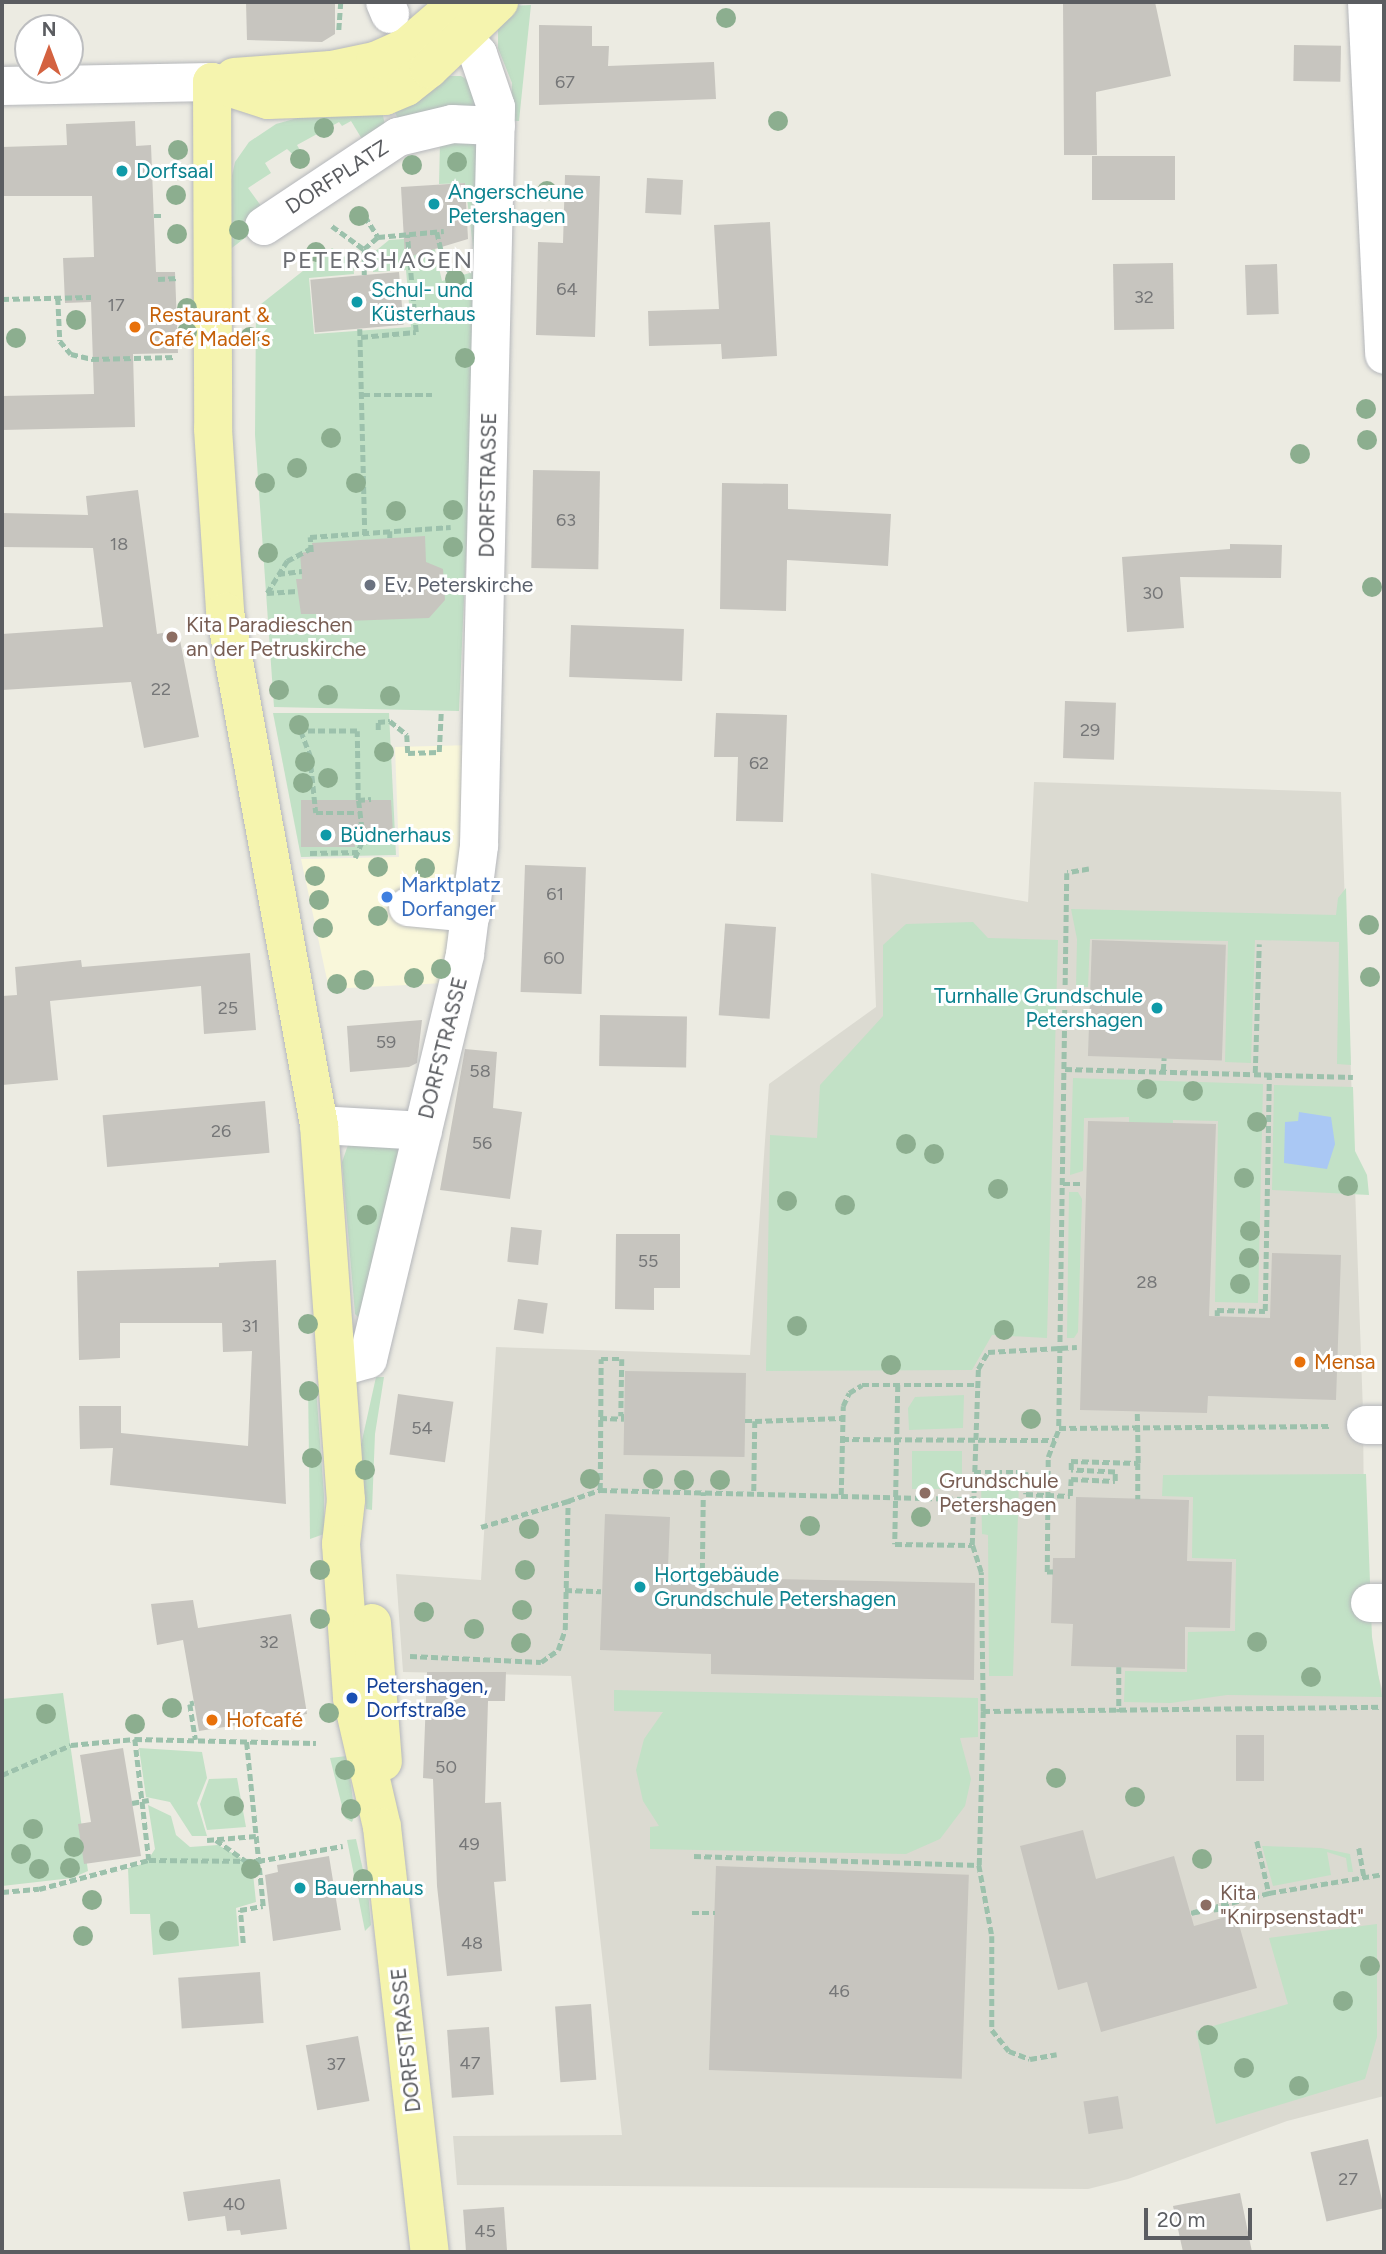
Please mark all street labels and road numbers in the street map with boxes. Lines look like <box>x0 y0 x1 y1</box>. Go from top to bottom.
street label: DORFPLATZ <box>281 134 393 220</box>
street label: DORFSTRASSE <box>474 412 502 558</box>
street label: DORFSTRASSE <box>413 974 473 1122</box>
street label: DORFSTRASSE <box>386 1966 426 2114</box>

